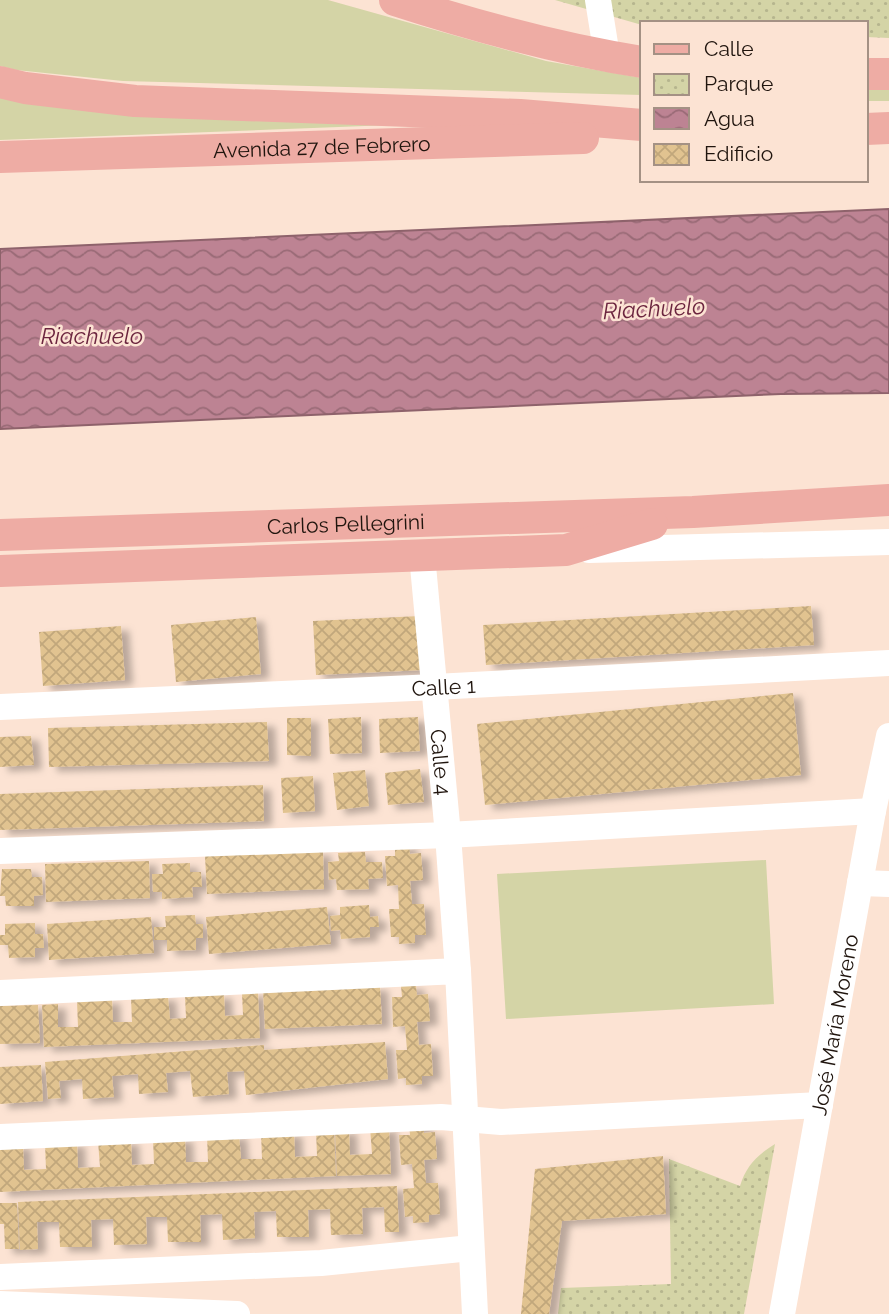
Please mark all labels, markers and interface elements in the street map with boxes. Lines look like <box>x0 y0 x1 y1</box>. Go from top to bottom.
legend <box>640 21 868 182</box>
text: Calle <box>704 36 754 61</box>
text: Parque <box>704 71 773 96</box>
text: Agua <box>704 106 755 131</box>
street label: Avenida 27 de Febrero <box>213 130 431 163</box>
text: Edificio <box>704 141 773 166</box>
water label: Riachuelo <box>602 292 706 324</box>
water label: Riachuelo <box>41 322 143 349</box>
street label: Carlos Pellegrini <box>267 508 425 539</box>
street label: Calle 1 <box>411 672 476 701</box>
street label: Calle 4 <box>426 728 457 796</box>
street label: José María Moreno <box>806 932 863 1117</box>

